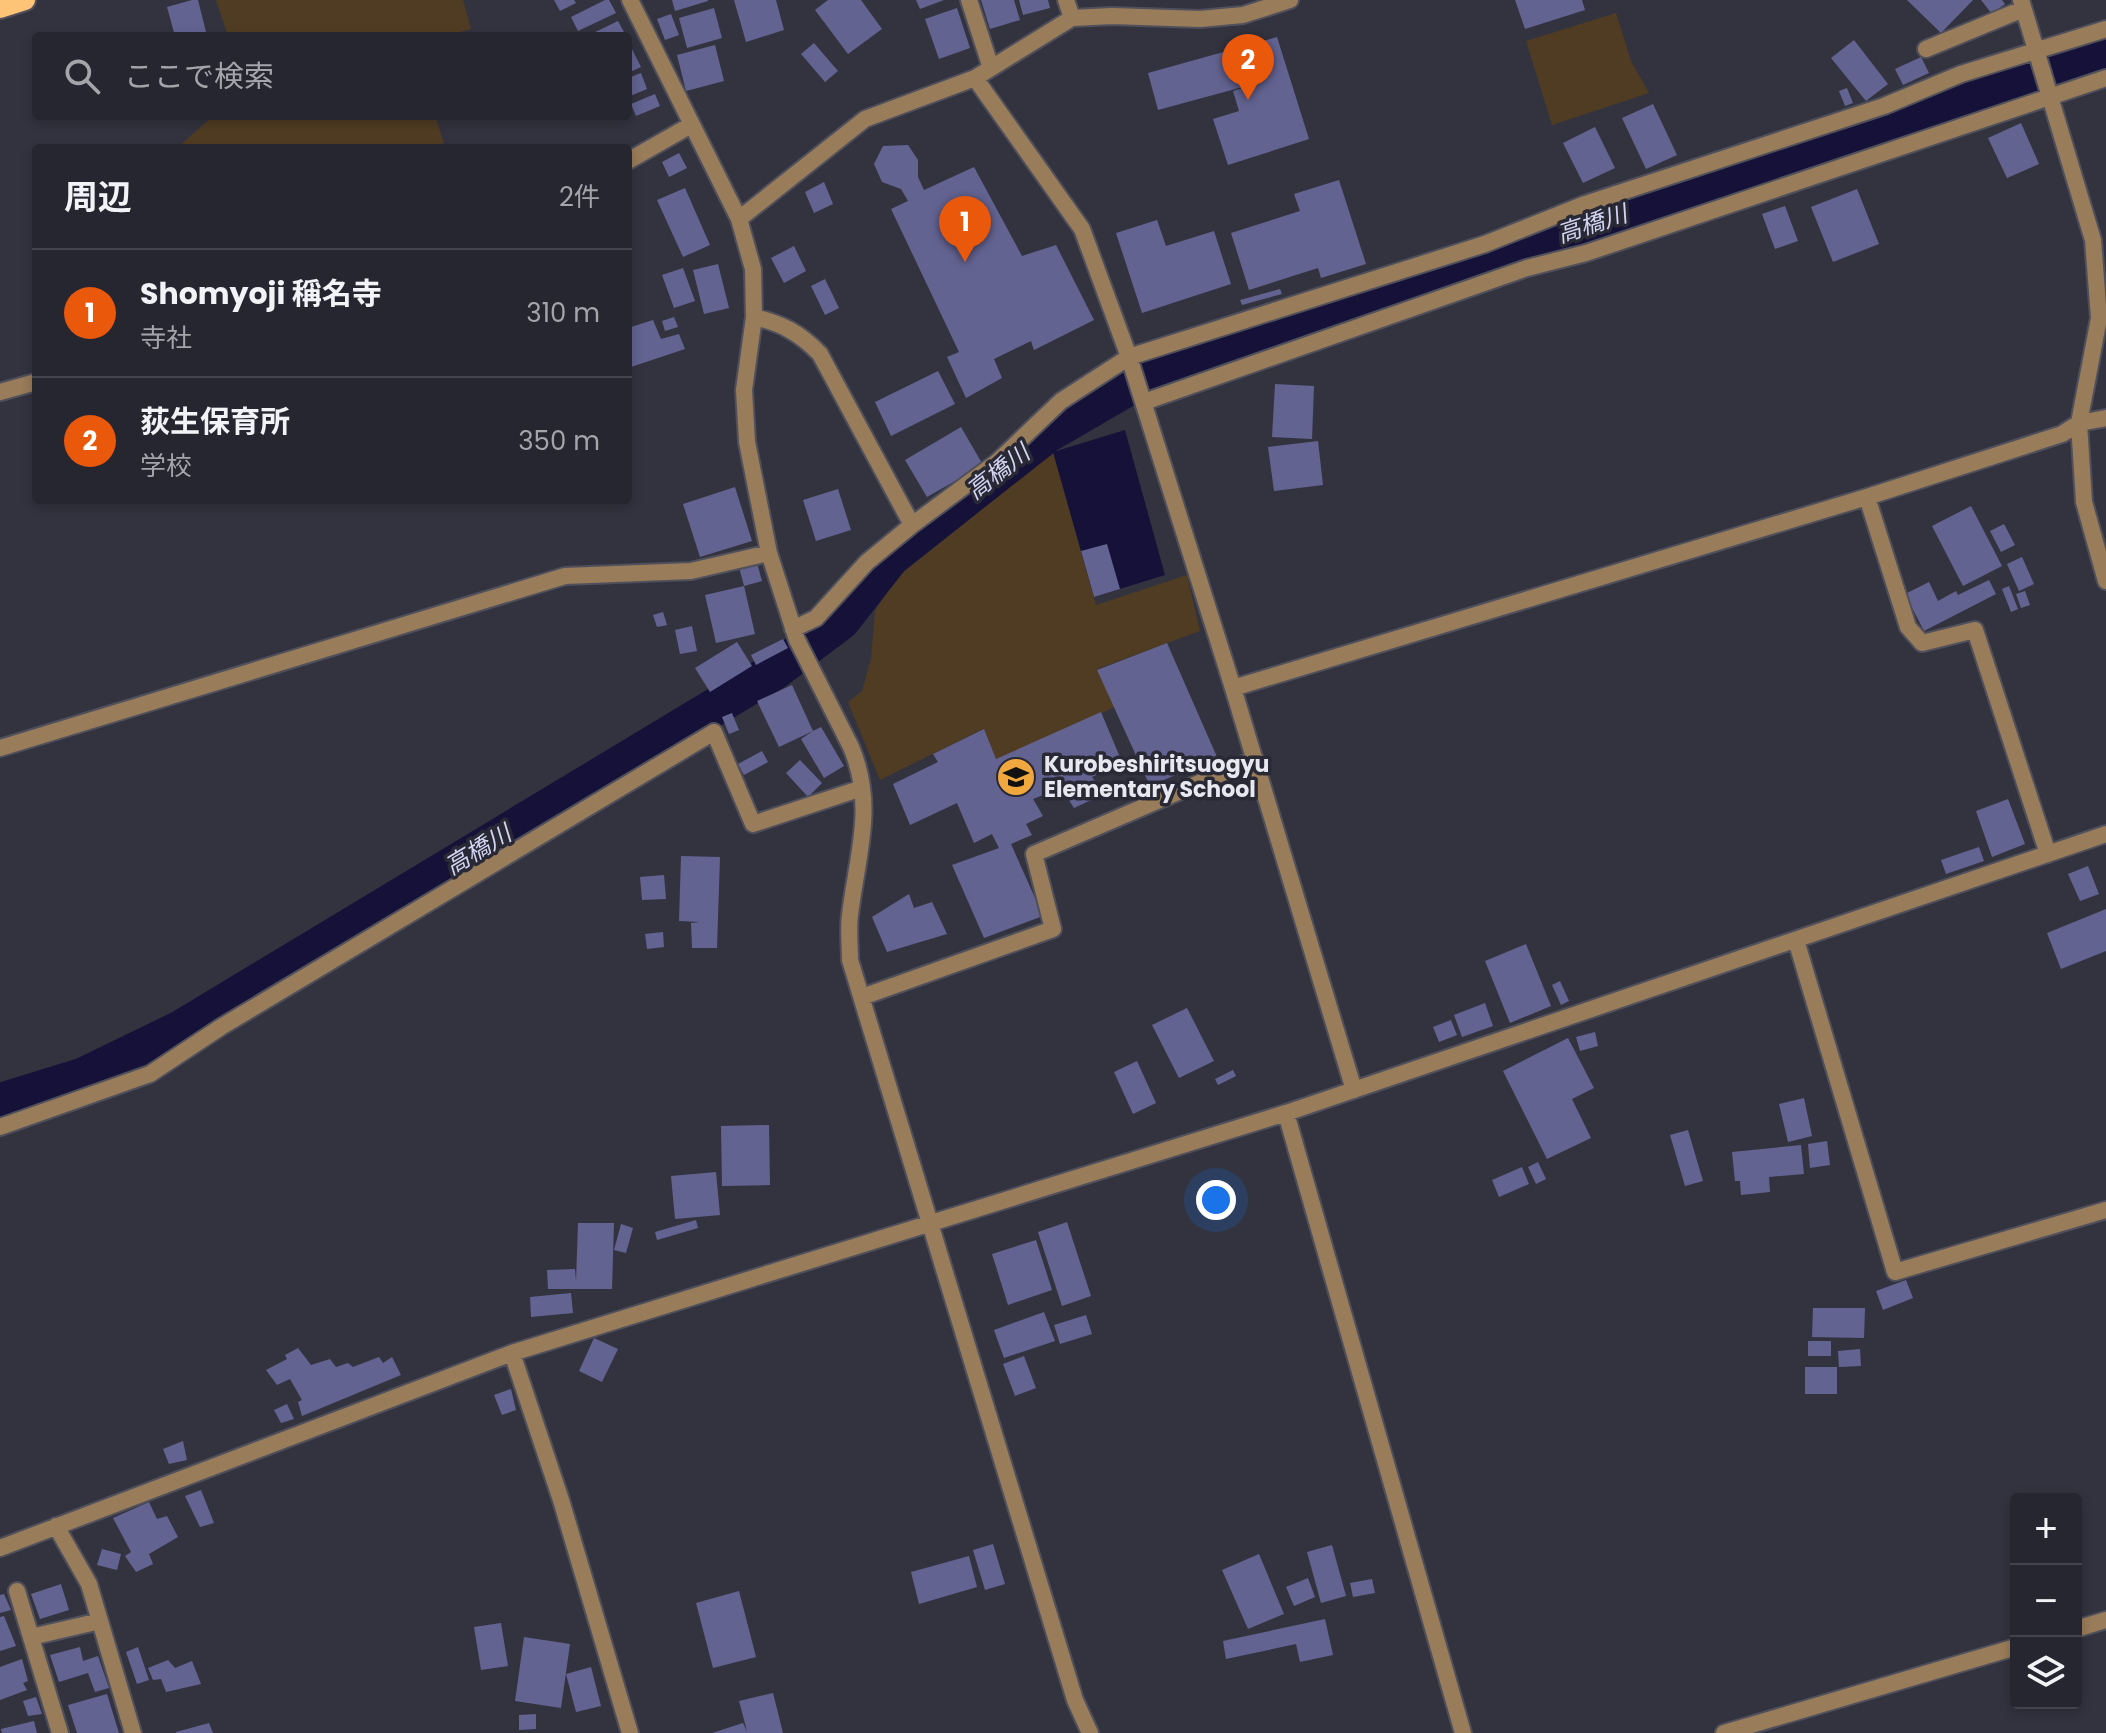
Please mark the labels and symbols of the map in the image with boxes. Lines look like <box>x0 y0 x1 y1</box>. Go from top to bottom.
pin: 2 <box>1222 34 1274 100</box>
pin: 1 <box>939 196 991 262</box>
water label: 高橋川 <box>1553 196 1634 250</box>
water label: 高橋川 <box>959 435 1039 507</box>
place label: Kurobeshiritsuogyu Elementary School <box>1044 749 1269 805</box>
school or university icon: Kurobeshiritsuogyu Elementary School <box>995 756 1037 798</box>
water label: 高橋川 <box>438 815 520 882</box>
your location <box>1196 1180 1236 1220</box>

